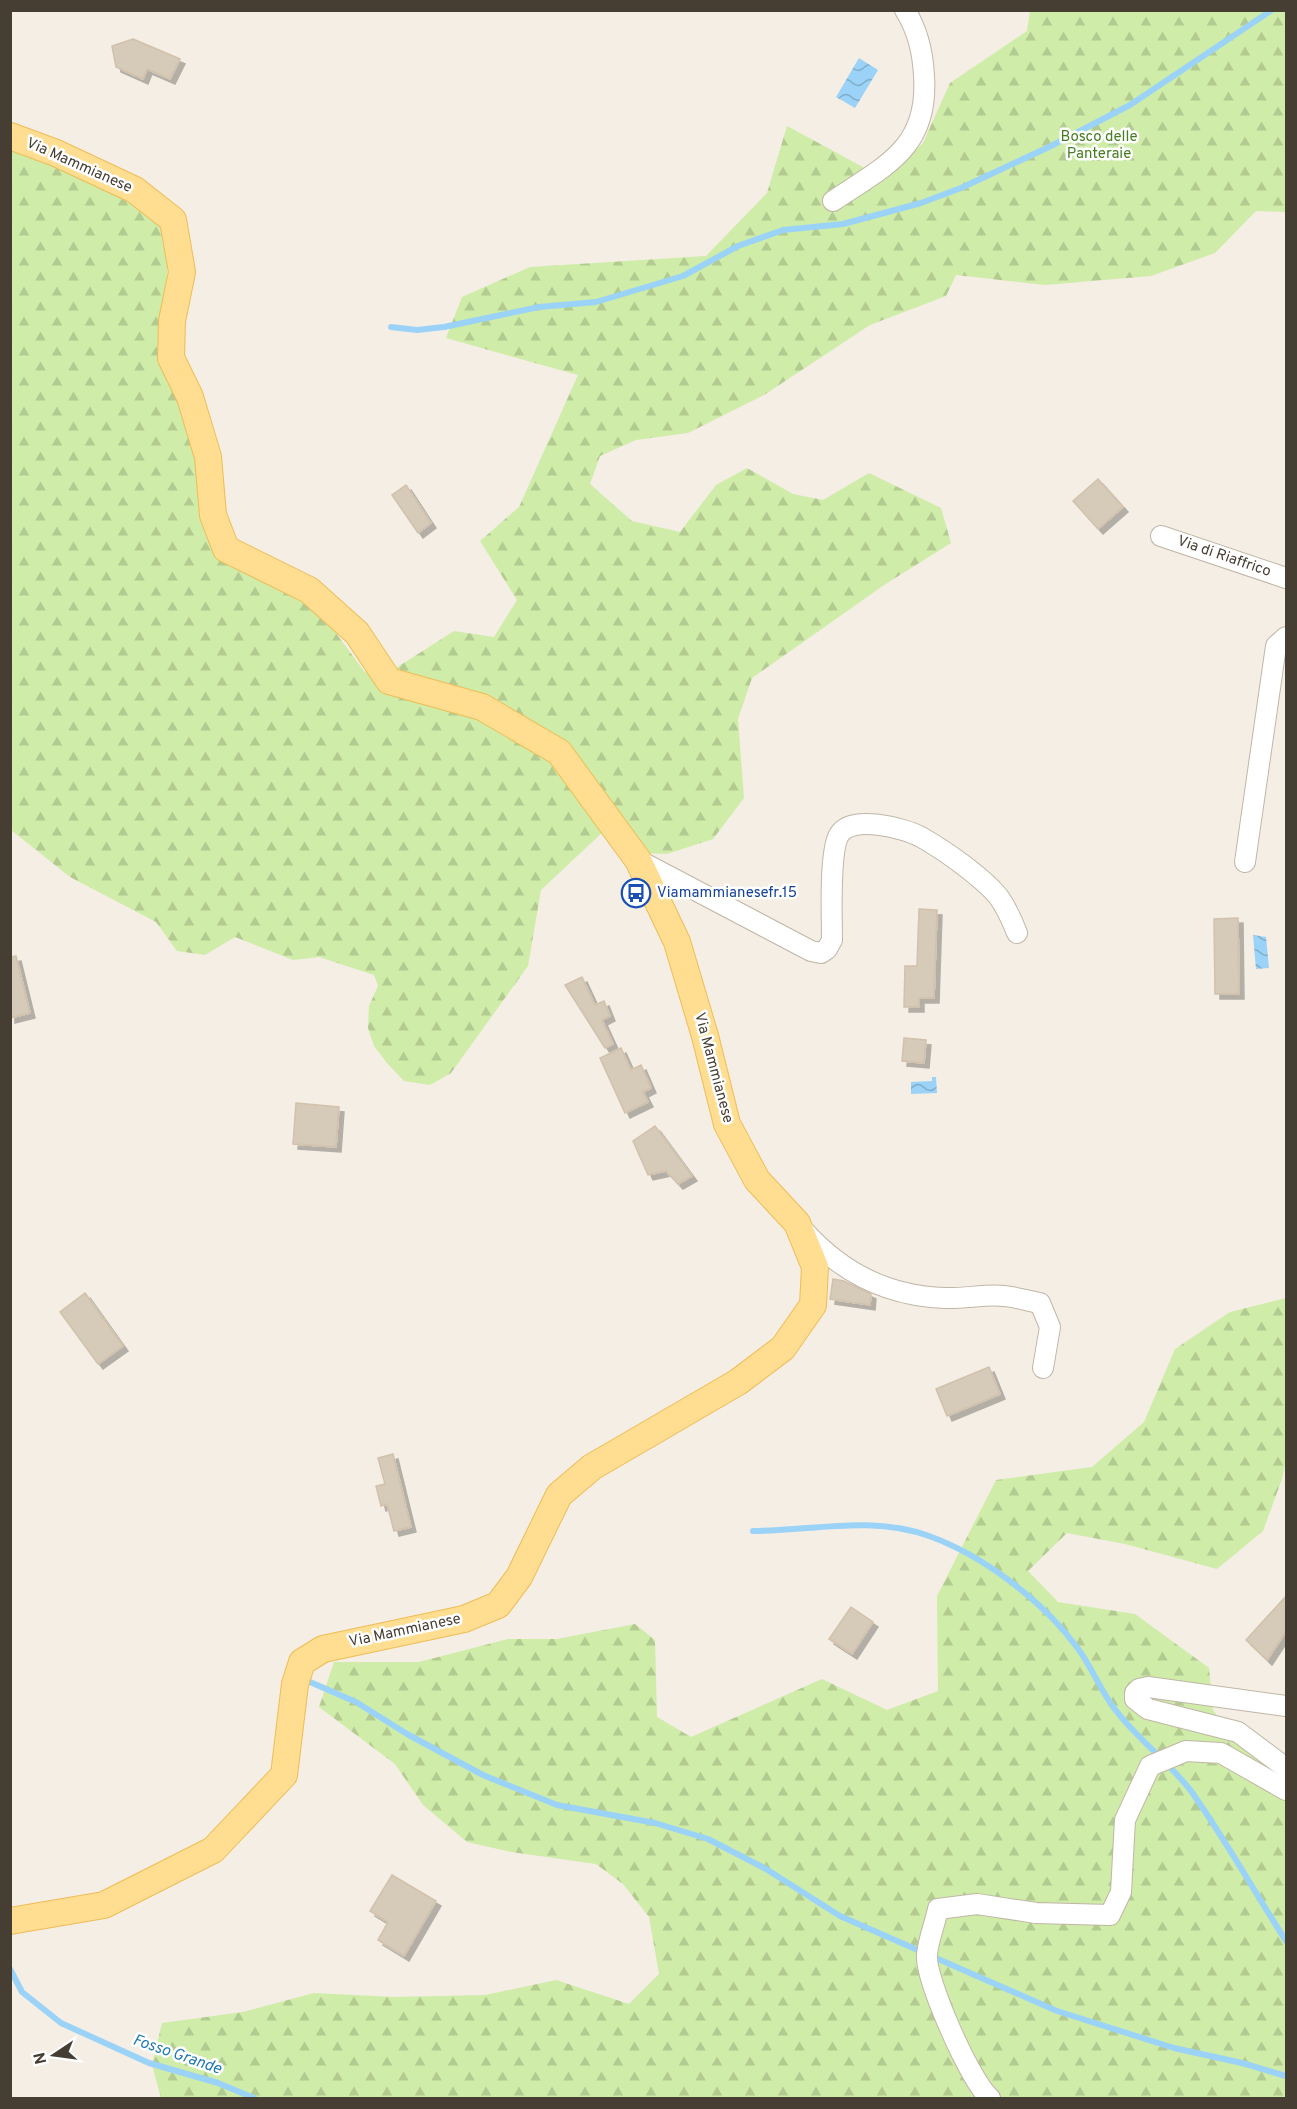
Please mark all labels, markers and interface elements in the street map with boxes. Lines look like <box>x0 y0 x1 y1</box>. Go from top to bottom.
park label: Bosco delle Panteraie <box>1060 128 1138 164</box>
street label: Via Mammianese <box>23 134 135 198</box>
street label: Via di Riaffrico <box>1175 532 1273 582</box>
bus stop icon: Viamammianesefr.15 <box>620 877 652 909</box>
place label: Viamammianesefr.15 <box>657 884 797 903</box>
street label: Via Mammianese <box>689 1011 737 1125</box>
street label: Via Mammianese <box>347 1610 463 1652</box>
north arrow <box>24 2025 84 2085</box>
water label: Fosso Grande <box>130 2031 225 2080</box>
text: N <box>30 2050 52 2066</box>

